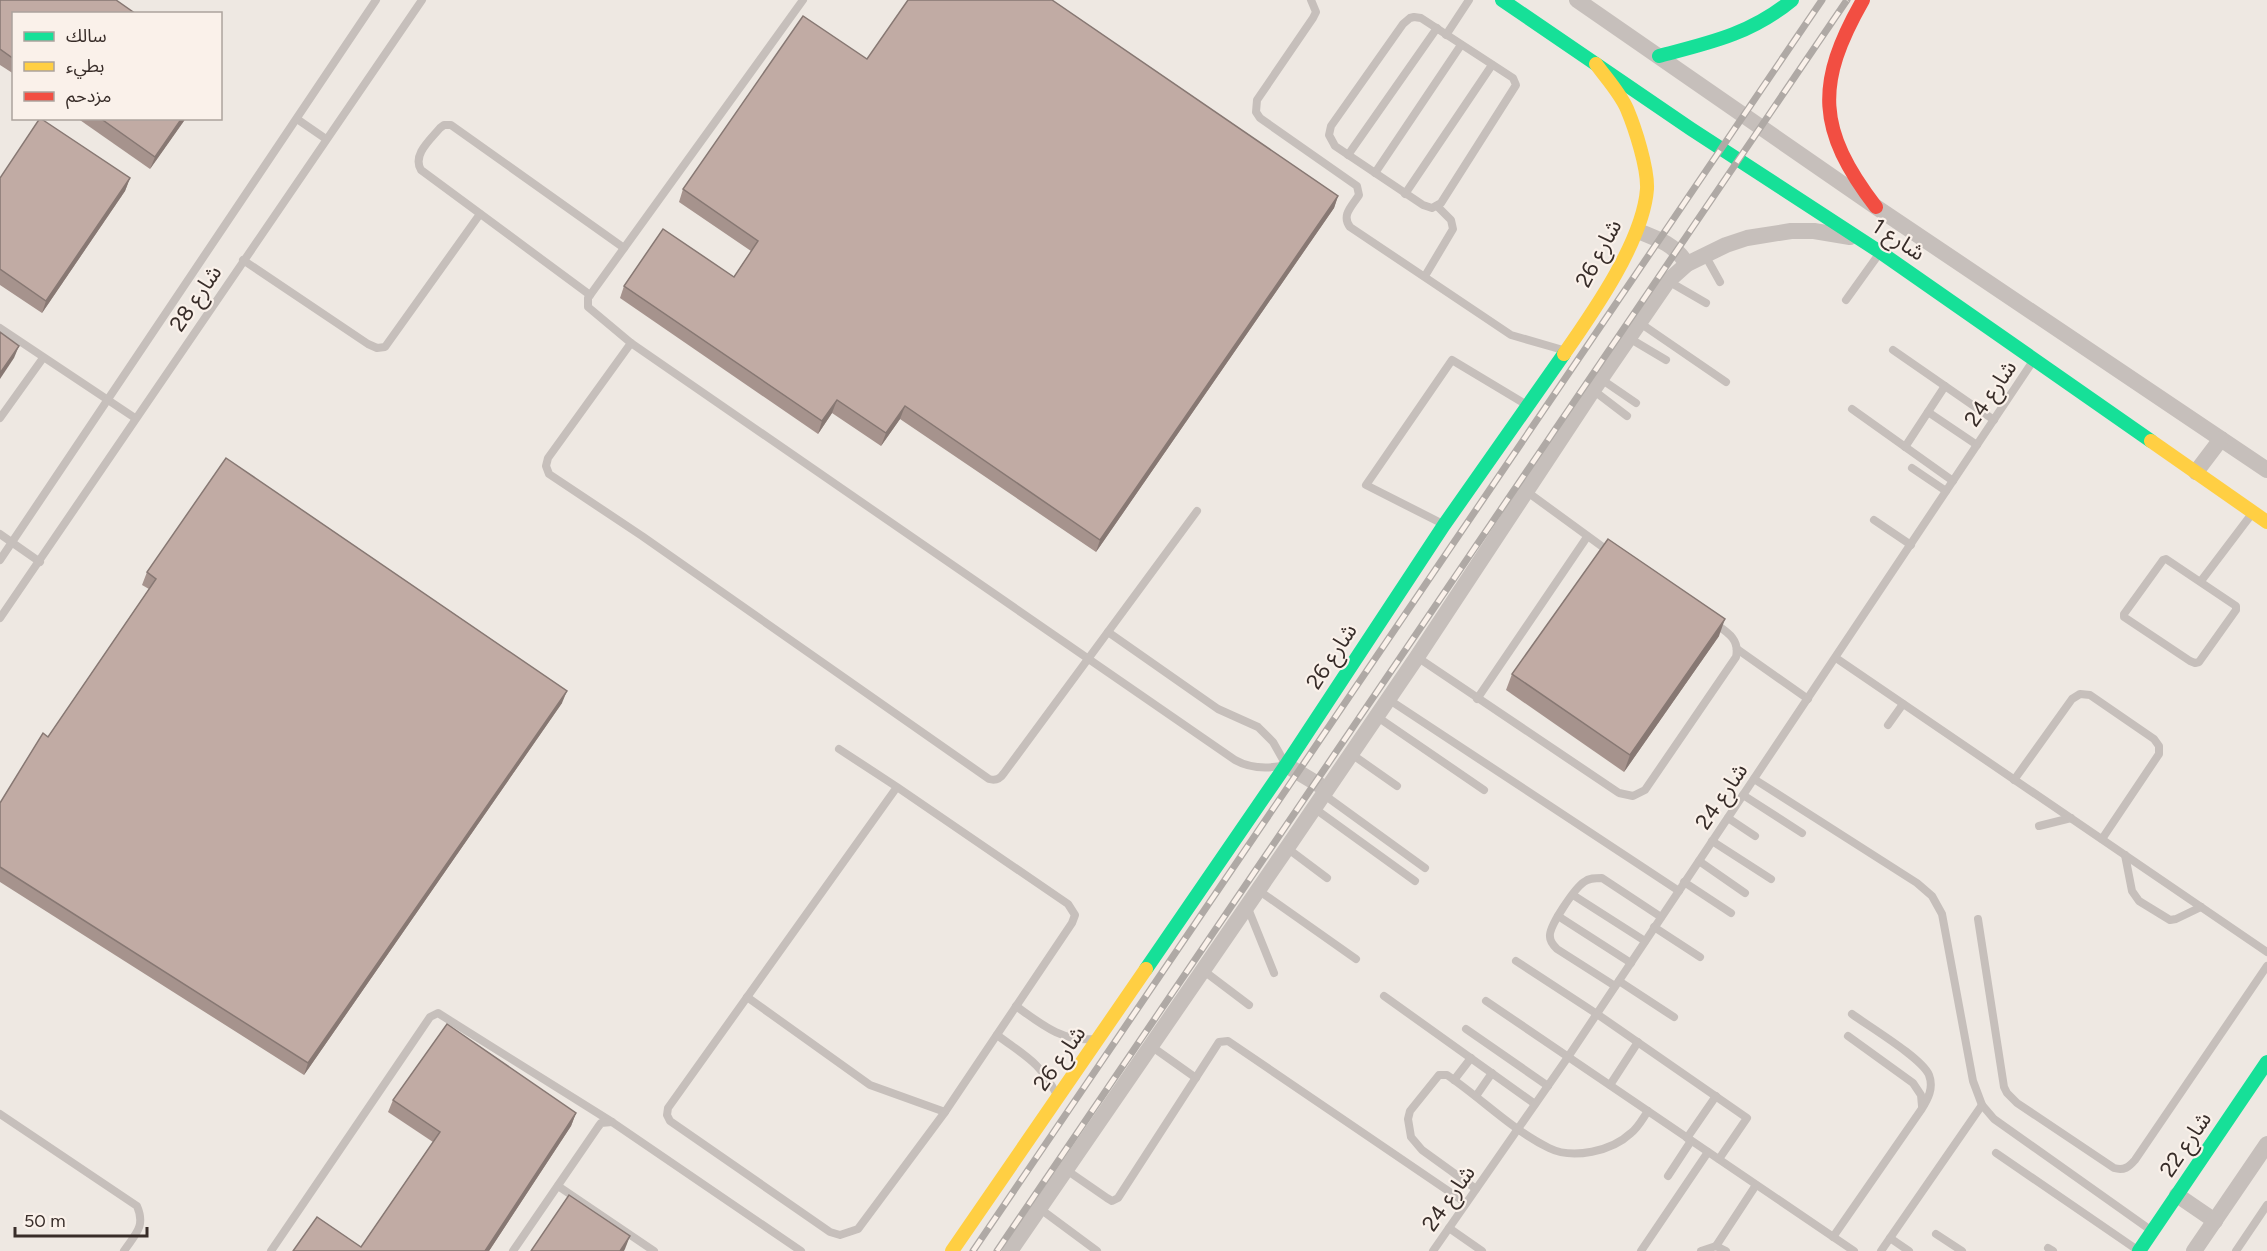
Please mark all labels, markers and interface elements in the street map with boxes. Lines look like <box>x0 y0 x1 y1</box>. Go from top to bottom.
legend <box>12 12 222 120</box>
text: سالك <box>66 25 107 47</box>
text: بطيء <box>66 55 104 79</box>
text: مزدحم <box>66 85 111 109</box>
street label: شارع 1 <box>1866 212 1930 269</box>
street label: شارع 26 <box>1569 215 1630 293</box>
street label: شارع 28 <box>163 260 230 338</box>
street label: شارع 24 <box>1958 355 2025 433</box>
street label: شارع 26 <box>1300 618 1365 696</box>
street label: شارع 24 <box>1689 758 1756 836</box>
street label: شارع 26 <box>1027 1021 1094 1098</box>
street label: شارع 22 <box>2154 1107 2219 1184</box>
street label: شارع 24 <box>1416 1160 1483 1238</box>
scale bar <box>15 1200 147 1238</box>
text: 50 m <box>24 1210 66 1232</box>

